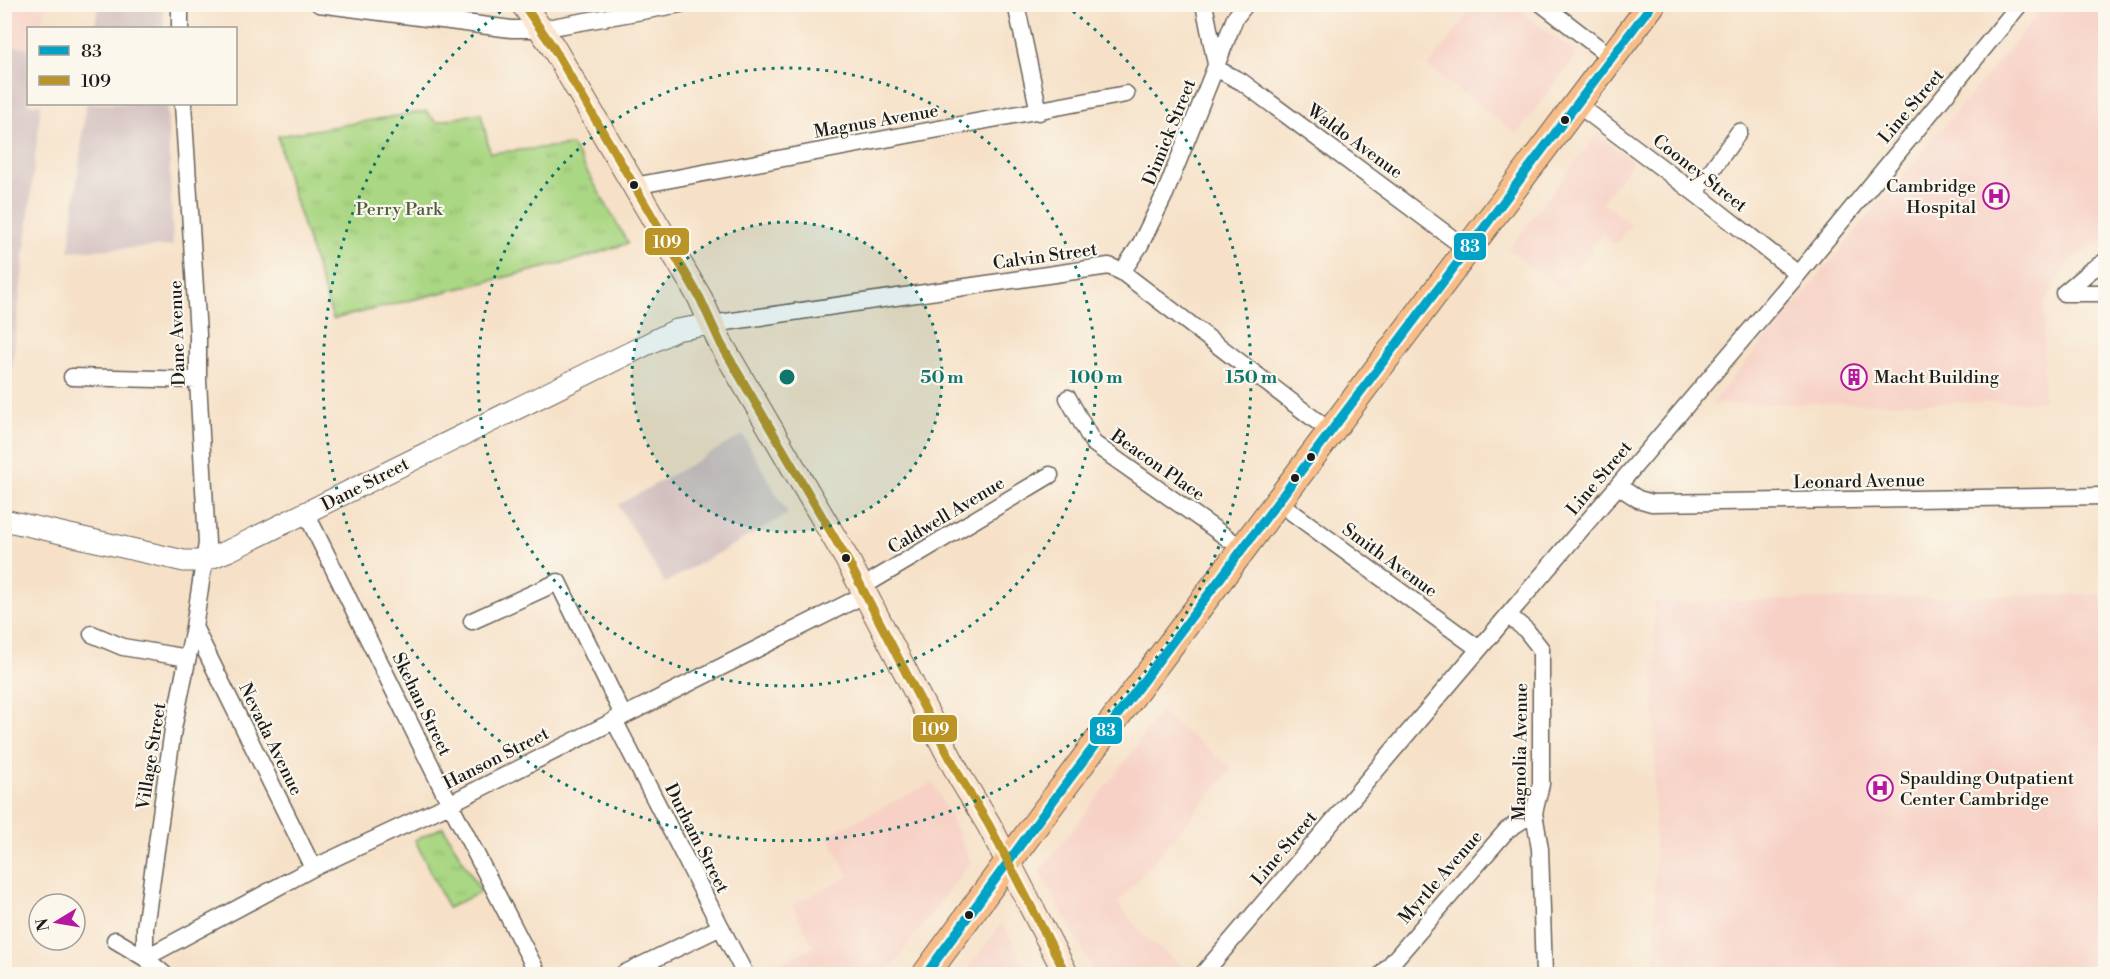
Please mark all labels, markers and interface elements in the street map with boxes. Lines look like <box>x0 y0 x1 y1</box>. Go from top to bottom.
legend <box>27 27 237 105</box>
text: 83 <box>81 40 102 63</box>
street label: Line Street <box>1874 64 1950 148</box>
text: 109 <box>81 70 111 93</box>
street label: Dimick Street <box>1138 75 1201 189</box>
street label: Waldo Avenue <box>1301 98 1407 184</box>
street label: Magnus Avenue <box>812 99 940 144</box>
unlabelled marker <box>1559 114 1571 126</box>
street label: Cooney Street <box>1648 129 1752 218</box>
place label: Cambridge Hospital <box>1886 175 1977 219</box>
unlabelled marker <box>628 179 640 191</box>
hospital icon: Cambridge Hospital <box>1981 181 2011 211</box>
park label: Perry Park <box>356 198 444 221</box>
line badge: 109 <box>644 227 690 256</box>
line badge: 83 <box>1453 232 1487 261</box>
text: 109 <box>653 233 681 253</box>
text: 83 <box>1460 237 1480 257</box>
street label: Calvin Street <box>991 238 1099 275</box>
street label: Dane Avenue <box>164 280 191 386</box>
building icon: Macht Building <box>1839 362 1869 392</box>
text: 50 m <box>920 366 964 389</box>
text: 100 m <box>1069 366 1123 389</box>
text: 150 m <box>1225 366 1278 389</box>
place label: Macht Building <box>1874 366 2000 389</box>
centre of rings <box>777 367 797 387</box>
street label: Beacon Place <box>1105 424 1209 506</box>
street label: Line Street <box>1562 436 1638 520</box>
unlabelled marker <box>1305 451 1317 463</box>
street label: Dane Street <box>317 452 414 516</box>
street label: Leonard Avenue <box>1793 469 1925 494</box>
street label: Caldwell Avenue <box>884 471 1009 559</box>
unlabelled marker <box>1289 472 1301 484</box>
street label: Smith Avenue <box>1338 518 1442 603</box>
unlabelled marker <box>840 552 852 564</box>
street label: Skehan Street <box>387 649 457 760</box>
street label: Nevada Avenue <box>233 679 308 799</box>
street label: Magnolia Avenue <box>1508 683 1533 822</box>
street label: Village Street <box>132 700 171 812</box>
line badge: 109 <box>912 714 958 743</box>
line badge: 83 <box>1089 716 1123 745</box>
text: 109 <box>921 720 949 740</box>
text: 83 <box>1096 721 1116 741</box>
street label: Hanson Street <box>440 722 553 795</box>
place label: Spaulding Outpatient Center Cambridge <box>1900 767 2075 811</box>
hospital icon: Spaulding Outpatient Center Cambridge <box>1865 773 1895 803</box>
street label: Durham Street <box>659 780 734 897</box>
street label: Line Street <box>1247 806 1323 890</box>
street label: Myrtle Avenue <box>1393 826 1487 929</box>
north arrow <box>27 892 87 952</box>
unlabelled marker <box>963 909 975 921</box>
text: N <box>32 916 54 933</box>

